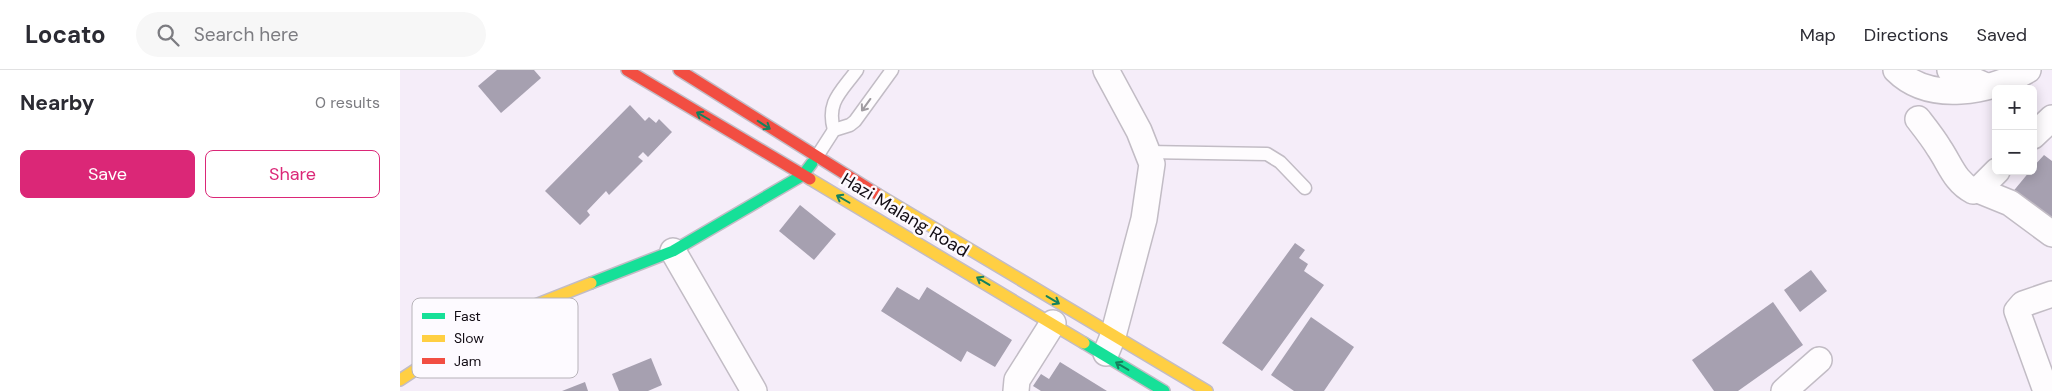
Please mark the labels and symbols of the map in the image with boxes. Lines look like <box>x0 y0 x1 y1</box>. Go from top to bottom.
one-way arrow <box>861 98 872 111</box>
one-way arrow <box>697 111 711 121</box>
one-way arrow <box>757 120 771 130</box>
street label: Hazi Malang Road <box>837 167 973 263</box>
one-way arrow <box>837 193 851 203</box>
one-way arrow <box>977 276 991 286</box>
one-way arrow <box>1045 296 1059 306</box>
legend <box>412 298 578 378</box>
text: Fast <box>454 307 481 325</box>
text: Slow <box>454 329 484 347</box>
text: Jam <box>454 352 481 370</box>
one-way arrow <box>1115 360 1129 370</box>

